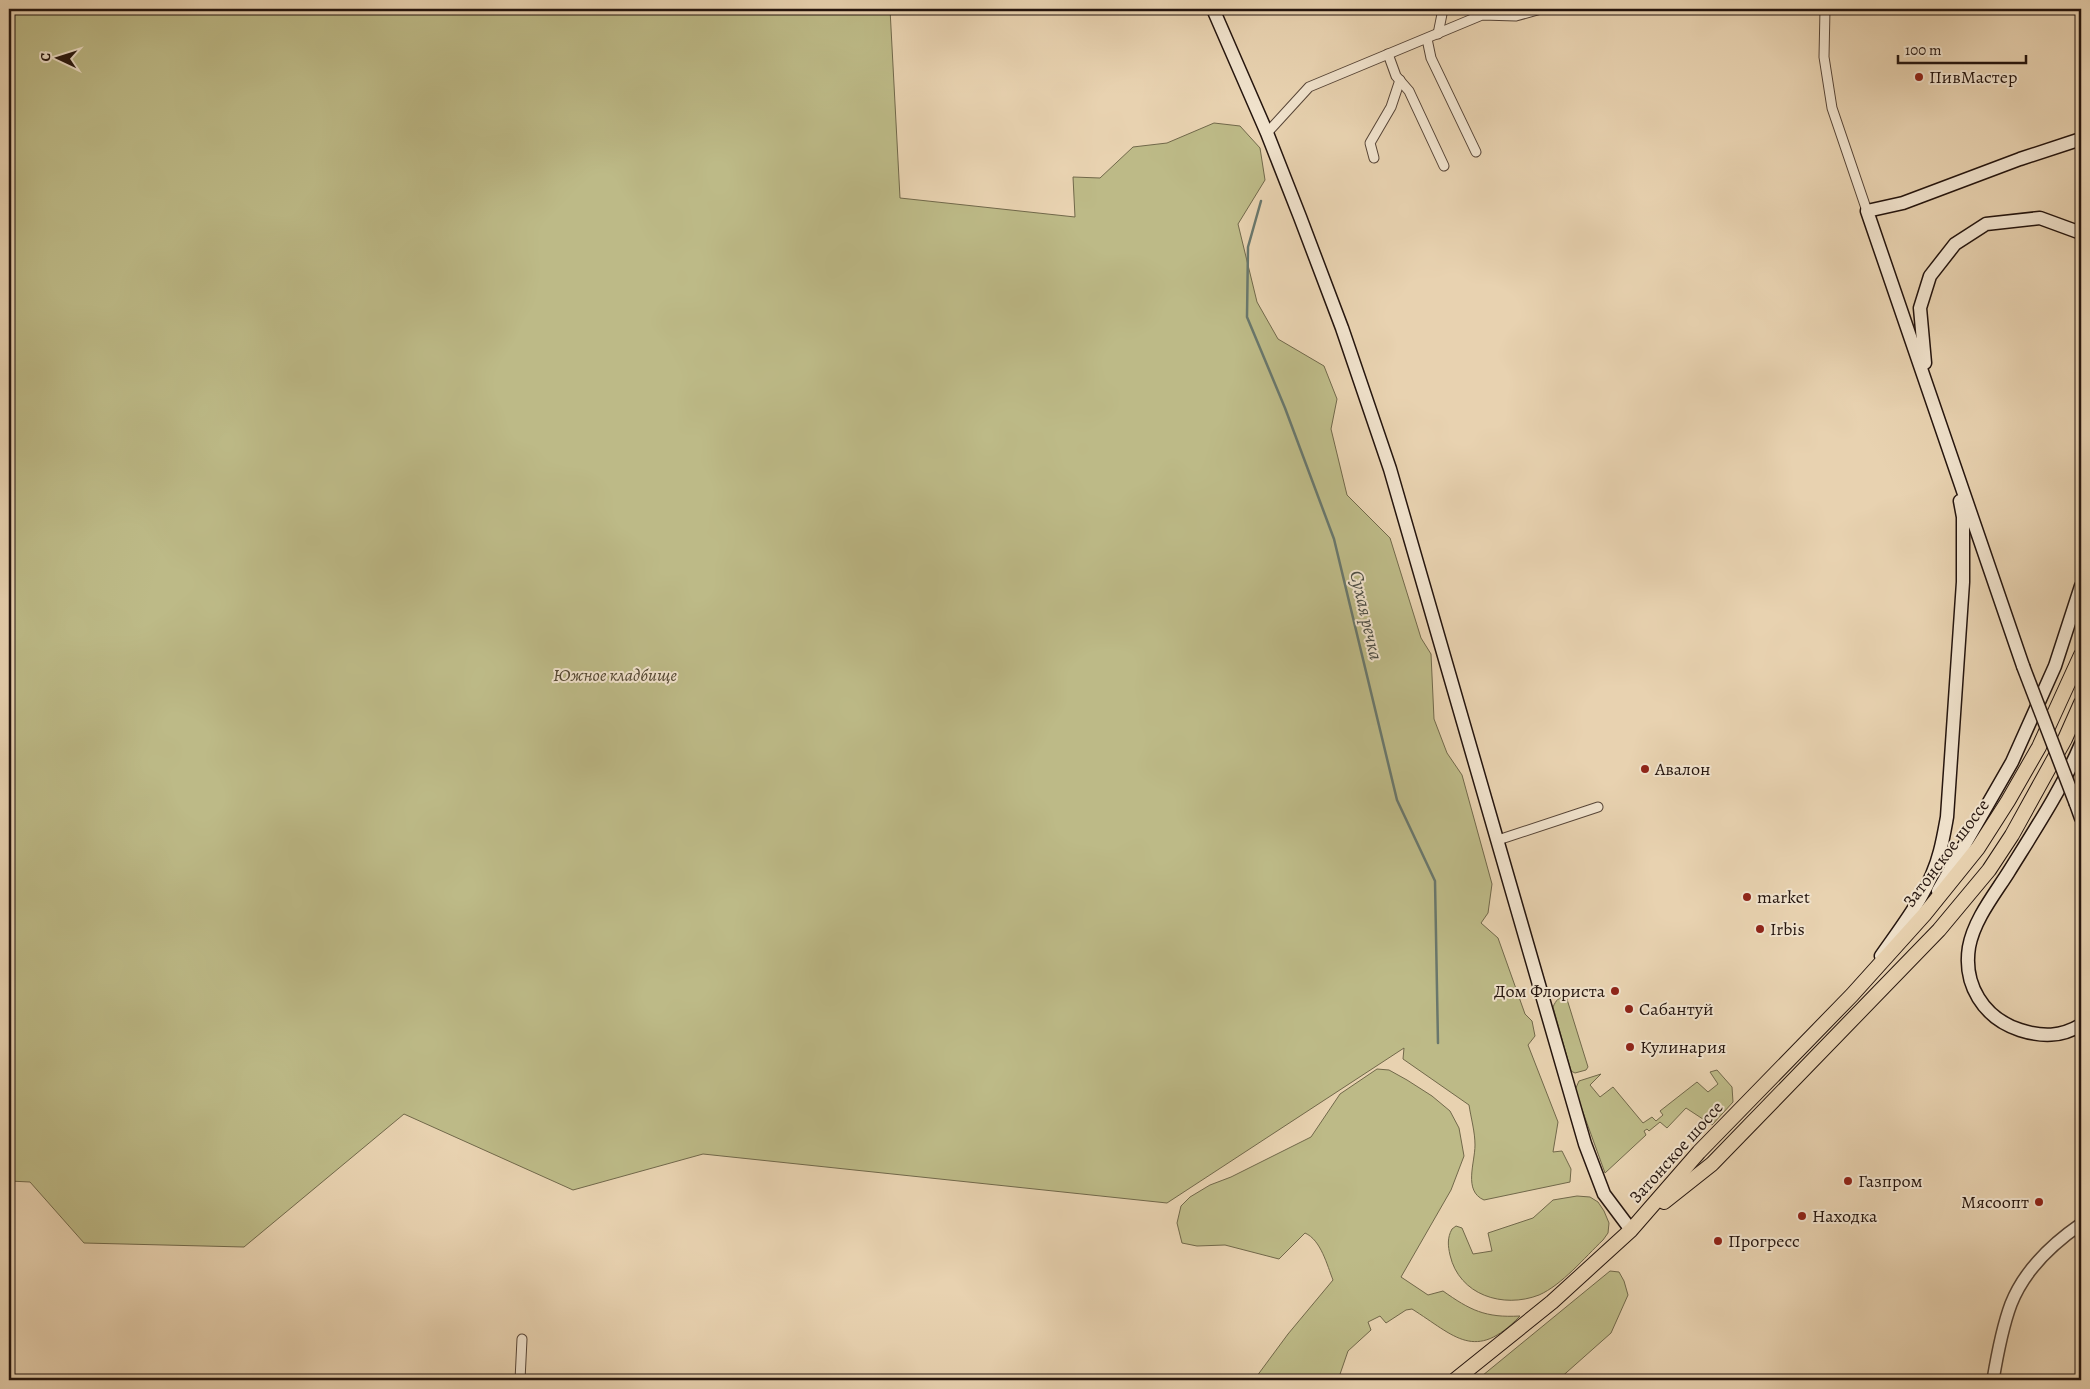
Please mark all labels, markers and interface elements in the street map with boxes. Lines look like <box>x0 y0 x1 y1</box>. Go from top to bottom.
north arrow <box>32 32 82 82</box>
scale bar <box>1898 32 2025 64</box>
text: 100 m <box>1905 40 1942 60</box>
text: С <box>36 52 55 62</box>
place label: ПивМастер <box>1929 65 2018 89</box>
marker: ПивМастер <box>1913 71 1925 83</box>
water label: Сухая речка <box>1343 568 1389 663</box>
park label: Южное кладбище <box>553 663 677 687</box>
place label: Авалон <box>1654 757 1711 781</box>
marker: Авалон <box>1639 763 1651 775</box>
street label: Затонское шоссе <box>1897 794 1995 912</box>
place label: market <box>1757 885 1810 909</box>
marker: market <box>1741 891 1753 903</box>
place label: Irbis <box>1770 917 1805 941</box>
marker: Irbis <box>1754 923 1766 935</box>
place label: Дом Флориста <box>1494 979 1606 1003</box>
marker: Дом Флориста <box>1609 985 1621 997</box>
place label: Сабантуй <box>1639 997 1713 1021</box>
marker: Сабантуй <box>1623 1003 1635 1015</box>
place label: Кулинария <box>1640 1035 1726 1059</box>
marker: Кулинария <box>1624 1041 1636 1053</box>
street label: Затонское шоссе <box>1624 1096 1728 1208</box>
place label: Газпром <box>1858 1169 1923 1193</box>
marker: Газпром <box>1842 1175 1854 1187</box>
place label: Мясоопт <box>1961 1190 2029 1214</box>
marker: Мясоопт <box>2033 1196 2045 1208</box>
place label: Находка <box>1812 1204 1878 1228</box>
marker: Находка <box>1796 1210 1808 1222</box>
place label: Прогресс <box>1728 1229 1800 1253</box>
marker: Прогресс <box>1712 1235 1724 1247</box>

